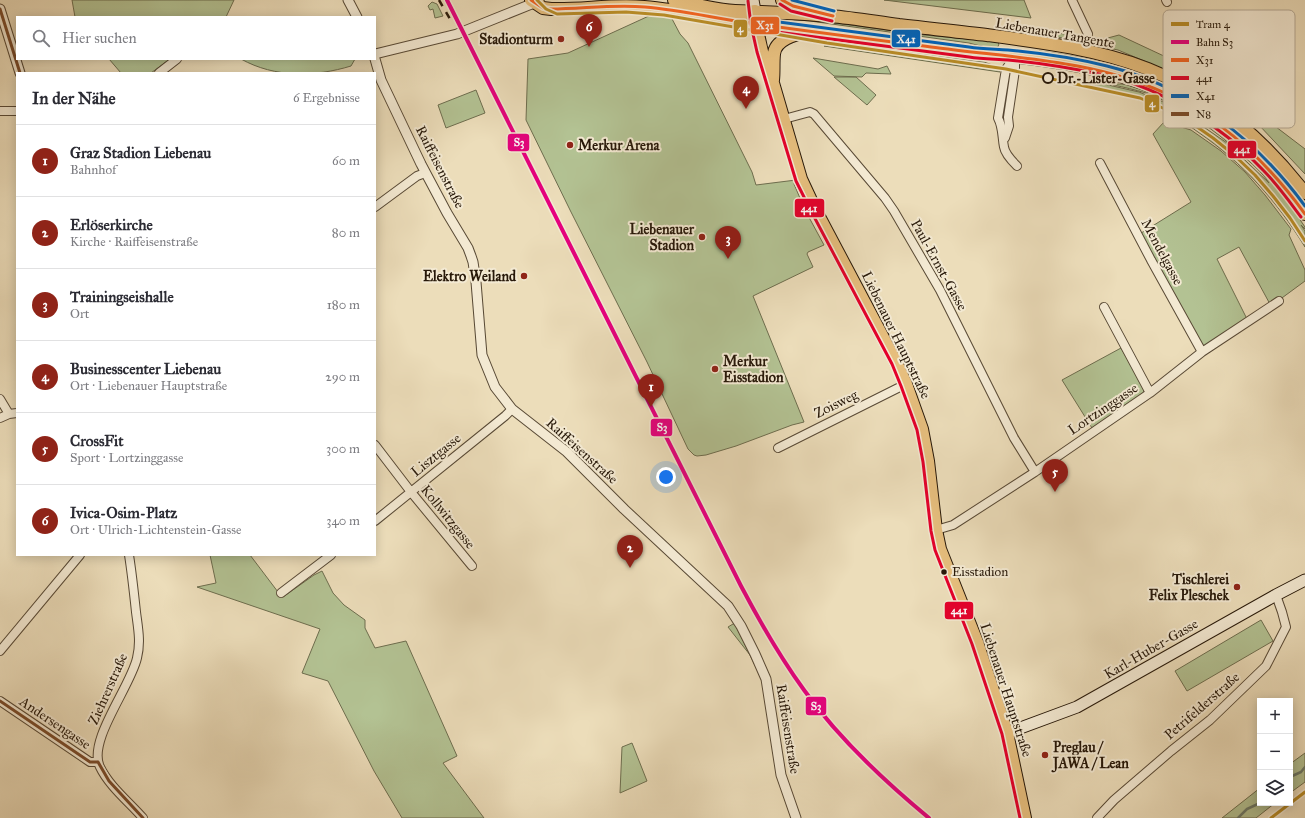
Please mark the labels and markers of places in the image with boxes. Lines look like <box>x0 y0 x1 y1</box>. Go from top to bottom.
pin: 6 <box>576 14 602 47</box>
place label: Stadionturm <box>479 31 553 48</box>
marker: Stadionturm <box>556 34 566 44</box>
place label: Dr.-Lister-Gasse <box>1057 70 1155 87</box>
marker: Dr.-Lister-Gasse <box>1042 72 1054 84</box>
pin: 4 <box>733 76 759 109</box>
place label: Merkur Arena <box>578 137 660 154</box>
marker: Merkur Arena <box>565 140 575 150</box>
place label: Liebenauer Stadion <box>629 221 695 254</box>
pin: 3 <box>715 226 741 259</box>
marker: Liebenauer Stadion <box>697 232 707 242</box>
place label: Elektro Weiland <box>423 268 517 285</box>
marker: Elektro Weiland <box>519 271 529 281</box>
place label: Merkur Eisstadion <box>723 353 784 386</box>
marker: Merkur Eisstadion <box>710 364 720 374</box>
pin: 1 <box>638 374 664 407</box>
pin: 5 <box>1042 459 1068 492</box>
pin: 2 <box>617 535 643 568</box>
place label: Eisstadion <box>952 564 1008 580</box>
marker: Eisstadion <box>939 567 949 577</box>
place label: Tischlerei Felix Pleschek <box>1149 571 1229 604</box>
marker: Tischlerei Felix Pleschek <box>1232 582 1242 592</box>
place label: Preglau / JAWA / Lean <box>1051 739 1129 773</box>
marker: Preglau / JAWA / Lean <box>1040 750 1050 760</box>

